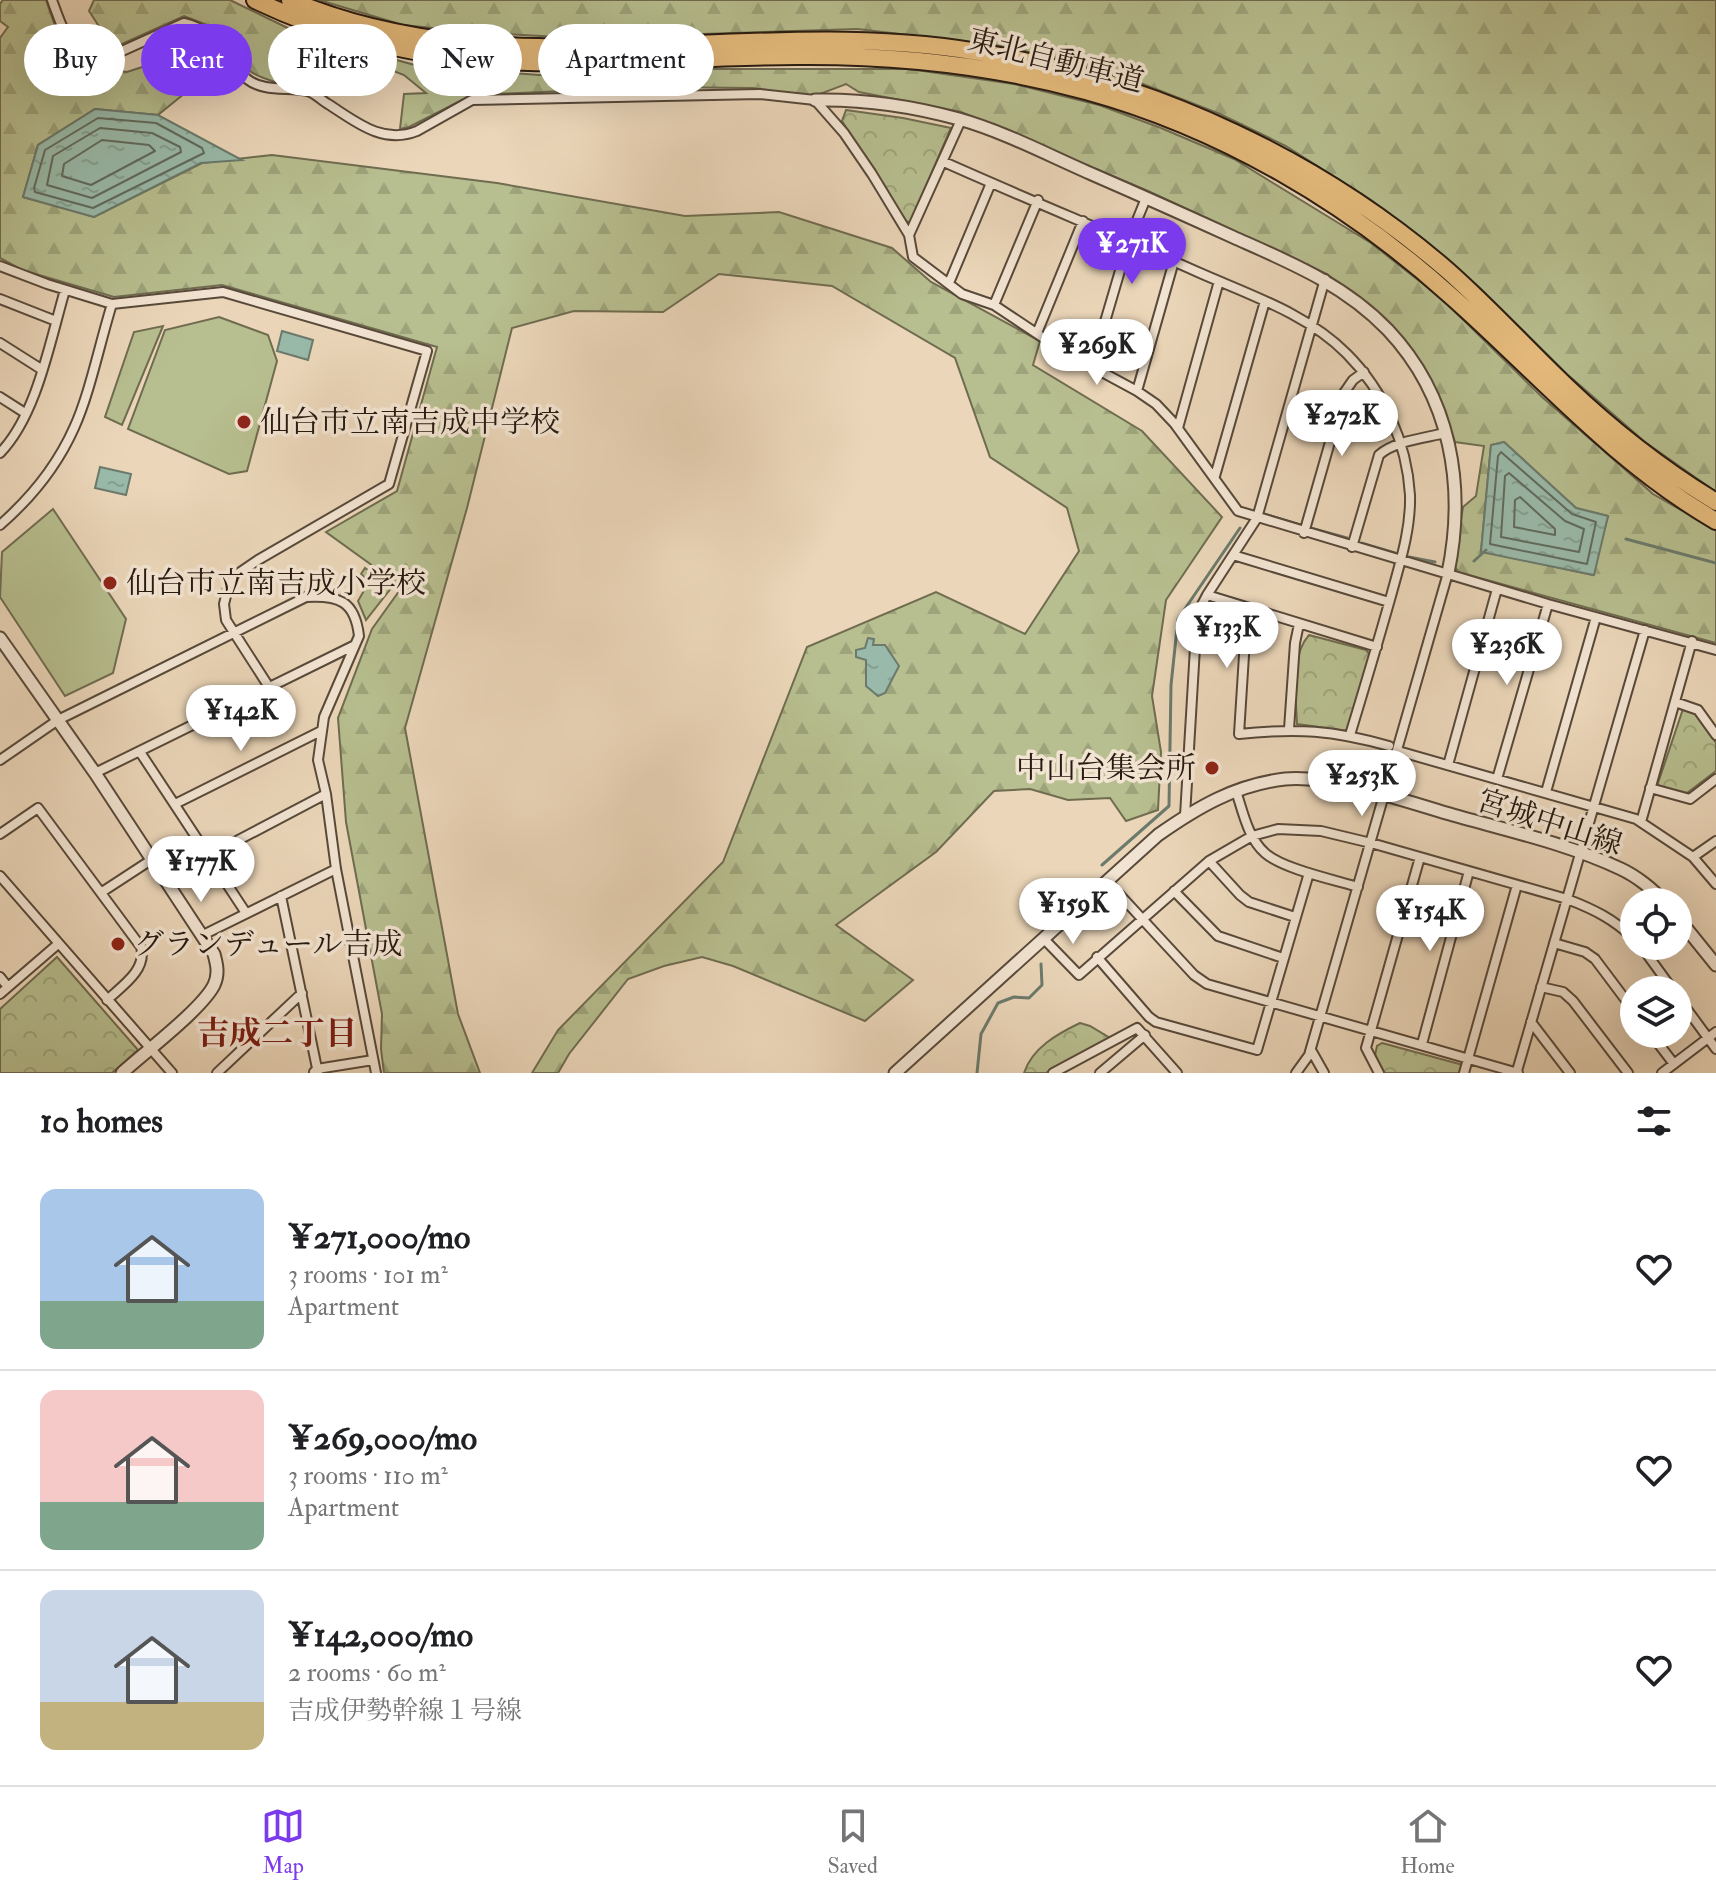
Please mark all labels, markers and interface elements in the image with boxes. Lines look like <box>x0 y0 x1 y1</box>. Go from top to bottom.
street label: 東北自動車道 <box>964 21 1148 100</box>
chip: Buy <box>24 24 125 96</box>
chip: Rent <box>141 24 252 96</box>
chip: Filters <box>268 24 397 96</box>
chip: New <box>413 24 522 96</box>
chip: Apartment <box>538 24 714 96</box>
pin: ¥271K <box>1076 218 1188 286</box>
text: ¥271K <box>1096 228 1168 260</box>
pin: ¥269K <box>1041 319 1153 387</box>
text: ¥269K <box>1058 329 1136 361</box>
pin: ¥272K <box>1286 390 1398 458</box>
text: ¥272K <box>1304 400 1380 432</box>
place label: 仙台市立南吉成中学校 <box>260 404 560 441</box>
marker: 仙台市立南吉成中学校 <box>235 413 253 431</box>
place label: 仙台市立南吉成小学校 <box>126 565 426 602</box>
marker: 仙台市立南吉成小学校 <box>101 574 119 592</box>
pin: ¥133K <box>1171 602 1283 670</box>
text: ¥133K <box>1194 612 1260 644</box>
pin: ¥236K <box>1451 619 1563 687</box>
text: ¥236K <box>1470 629 1544 661</box>
pin: ¥142K <box>185 685 297 753</box>
text: ¥142K <box>204 695 278 727</box>
place label: 中山台集会所 <box>1016 750 1196 787</box>
pin: ¥253K <box>1306 750 1418 818</box>
marker: 中山台集会所 <box>1203 759 1221 777</box>
text: ¥253K <box>1326 760 1398 792</box>
street label: 宮城中山線 <box>1473 782 1627 863</box>
pin: ¥177K <box>145 836 257 904</box>
text: ¥177K <box>166 846 236 878</box>
pin: ¥159K <box>1017 878 1129 946</box>
pin: ¥154K <box>1374 885 1486 953</box>
text: ¥159K <box>1037 888 1109 920</box>
map controls <box>1620 888 1692 1048</box>
button: locate <box>1620 888 1692 960</box>
text: ¥154K <box>1394 895 1466 927</box>
place label: グランデュール吉成 <box>134 926 403 963</box>
marker: グランデュール吉成 <box>109 935 127 953</box>
button: layers <box>1620 976 1692 1048</box>
district label: 吉成二丁目 <box>197 1014 357 1054</box>
icon: filters <box>1632 1099 1676 1143</box>
text: 10 homes <box>40 1100 163 1143</box>
text: ¥271,000/mo <box>288 1216 470 1259</box>
icon: home <box>104 1221 200 1317</box>
icon: heart <box>1632 1247 1676 1291</box>
text: 3 rooms · 101 m² <box>288 1259 448 1291</box>
text: Apartment <box>288 1291 399 1323</box>
text: ¥269,000/mo <box>288 1417 477 1460</box>
icon: home <box>104 1422 200 1518</box>
icon: heart <box>1632 1448 1676 1492</box>
text: 3 rooms · 110 m² <box>288 1460 448 1492</box>
text: Apartment <box>288 1492 399 1524</box>
text: ¥142,000/mo <box>288 1614 473 1657</box>
icon: home <box>104 1622 200 1718</box>
icon: heart <box>1632 1648 1676 1692</box>
text: 2 rooms · 60 m² <box>288 1657 446 1689</box>
text: 吉成伊勢幹線１号線 <box>288 1695 522 1727</box>
tab: Map <box>261 1804 305 1880</box>
tab: Saved <box>828 1804 878 1880</box>
tab: Home <box>1400 1804 1455 1880</box>

